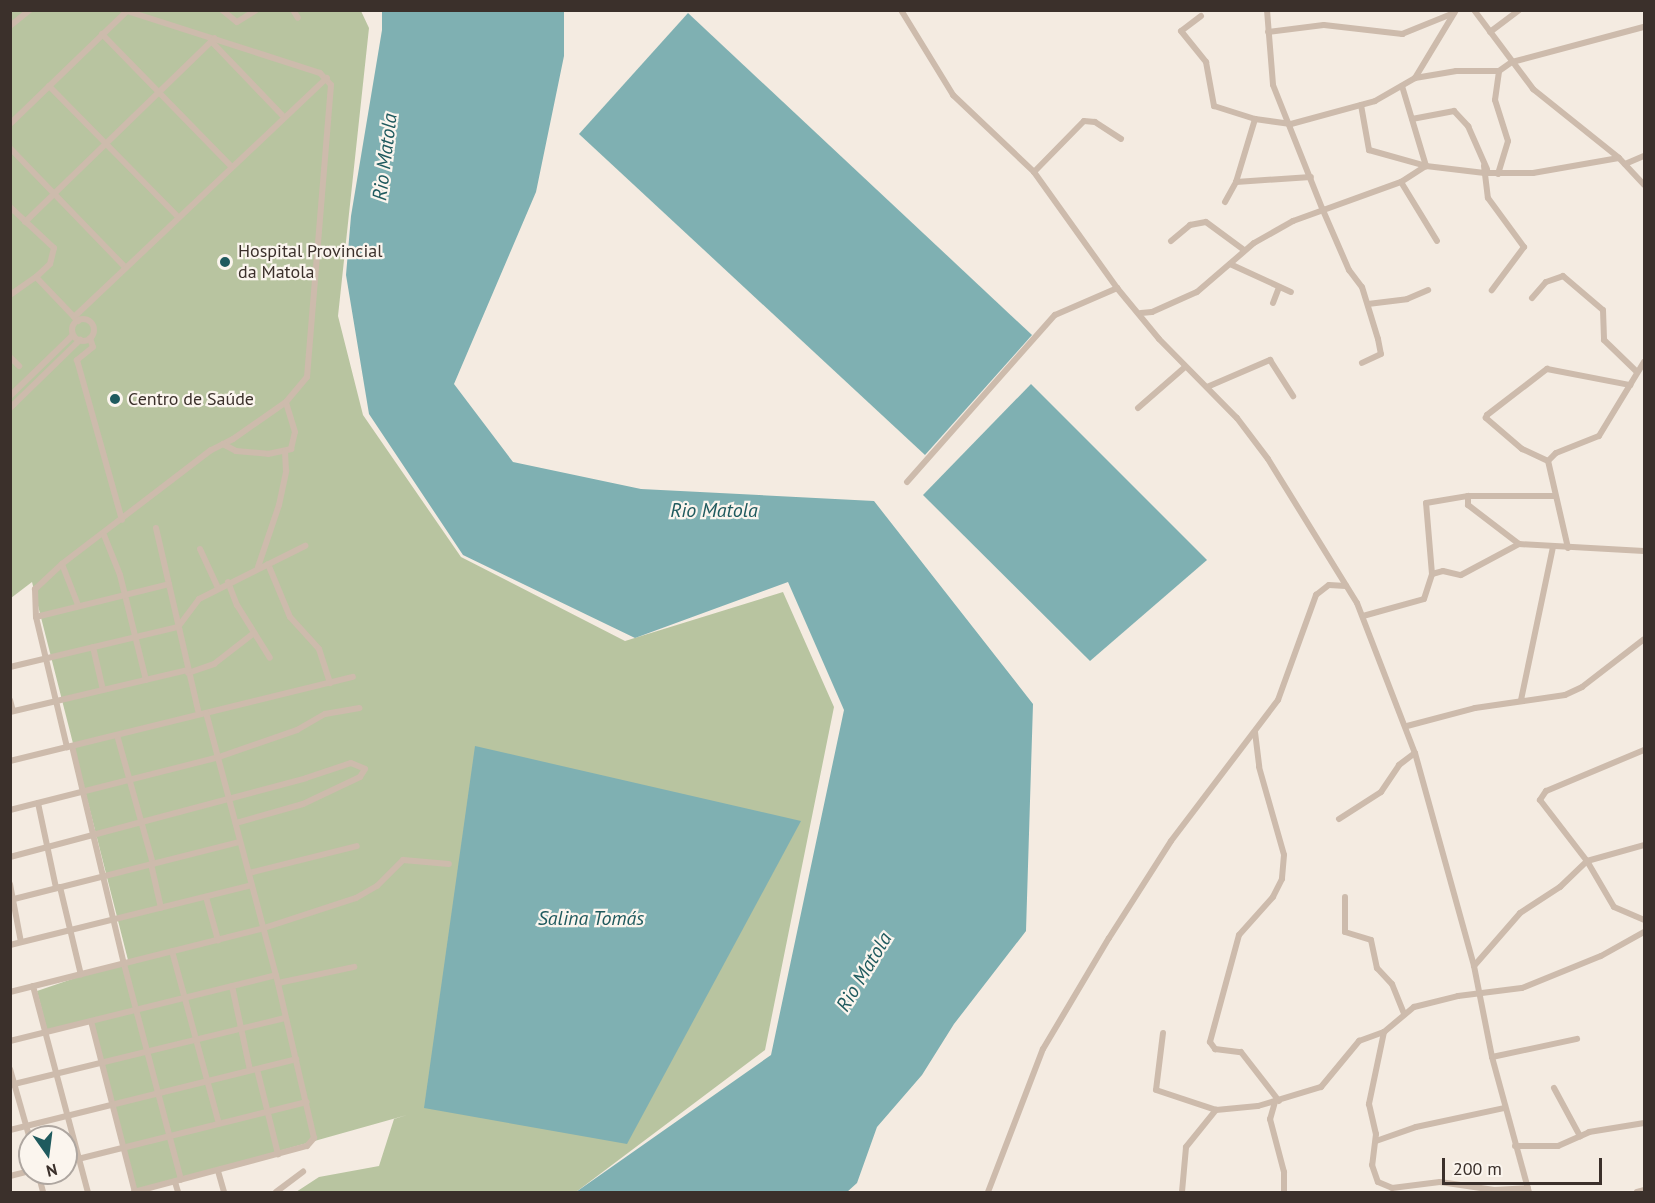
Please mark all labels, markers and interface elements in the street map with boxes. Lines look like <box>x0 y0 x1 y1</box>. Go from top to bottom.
water label: Rio Matola <box>368 112 402 202</box>
place label: Hospital Provincial da Matola <box>238 241 382 284</box>
marker: Hospital Provincial da Matola <box>216 253 234 271</box>
place label: Centro de Saúde <box>128 388 254 410</box>
marker: Centro de Saúde <box>106 390 124 408</box>
water label: Rio Matola <box>670 498 758 522</box>
water label: Salina Tomás <box>537 906 645 930</box>
water label: Rio Matola <box>831 928 897 1016</box>
north arrow <box>18 1125 78 1185</box>
scale bar <box>1445 1146 1606 1184</box>
text: 200 m <box>1453 1157 1502 1180</box>
text: N <box>44 1160 59 1181</box>

